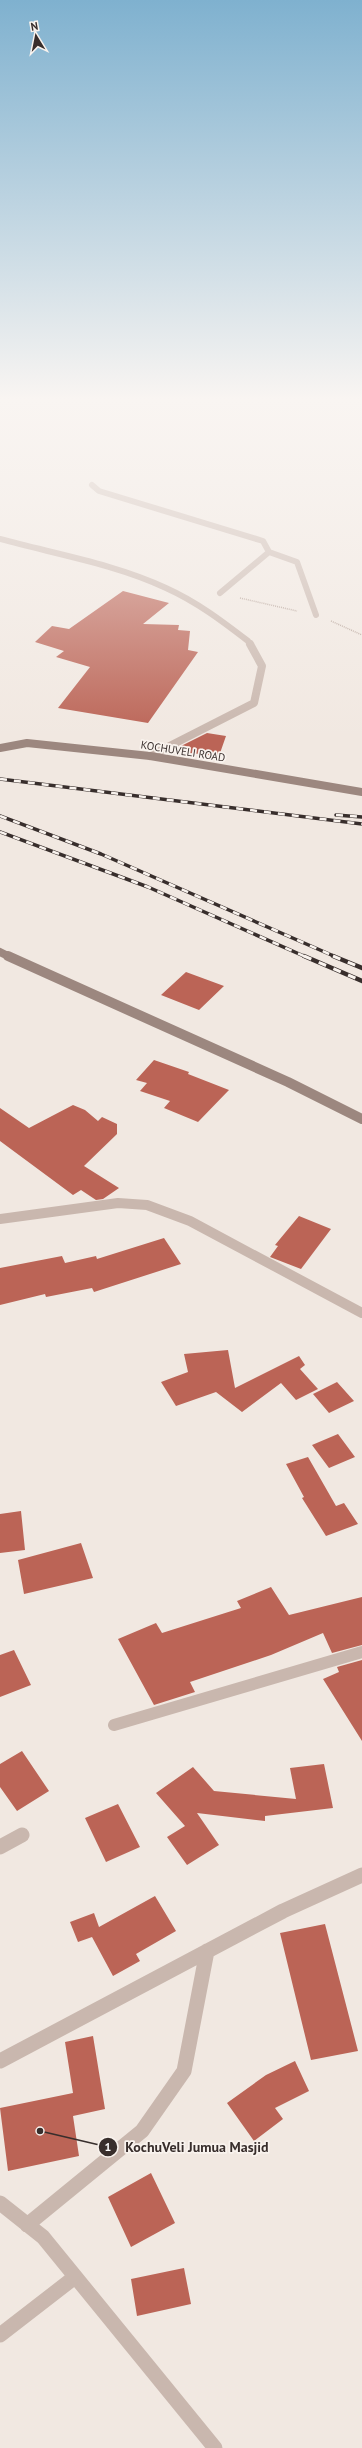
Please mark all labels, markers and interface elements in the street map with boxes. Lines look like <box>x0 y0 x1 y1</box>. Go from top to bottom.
north arrow <box>16 16 56 56</box>
text: N <box>29 19 39 34</box>
street label: KOCHUVELI ROAD <box>140 737 226 765</box>
callout: KochuVeli Jumua Masjid <box>98 2134 277 2160</box>
text: KochuVeli Jumua Masjid <box>125 2138 269 2156</box>
text: 1 <box>105 2139 111 2154</box>

